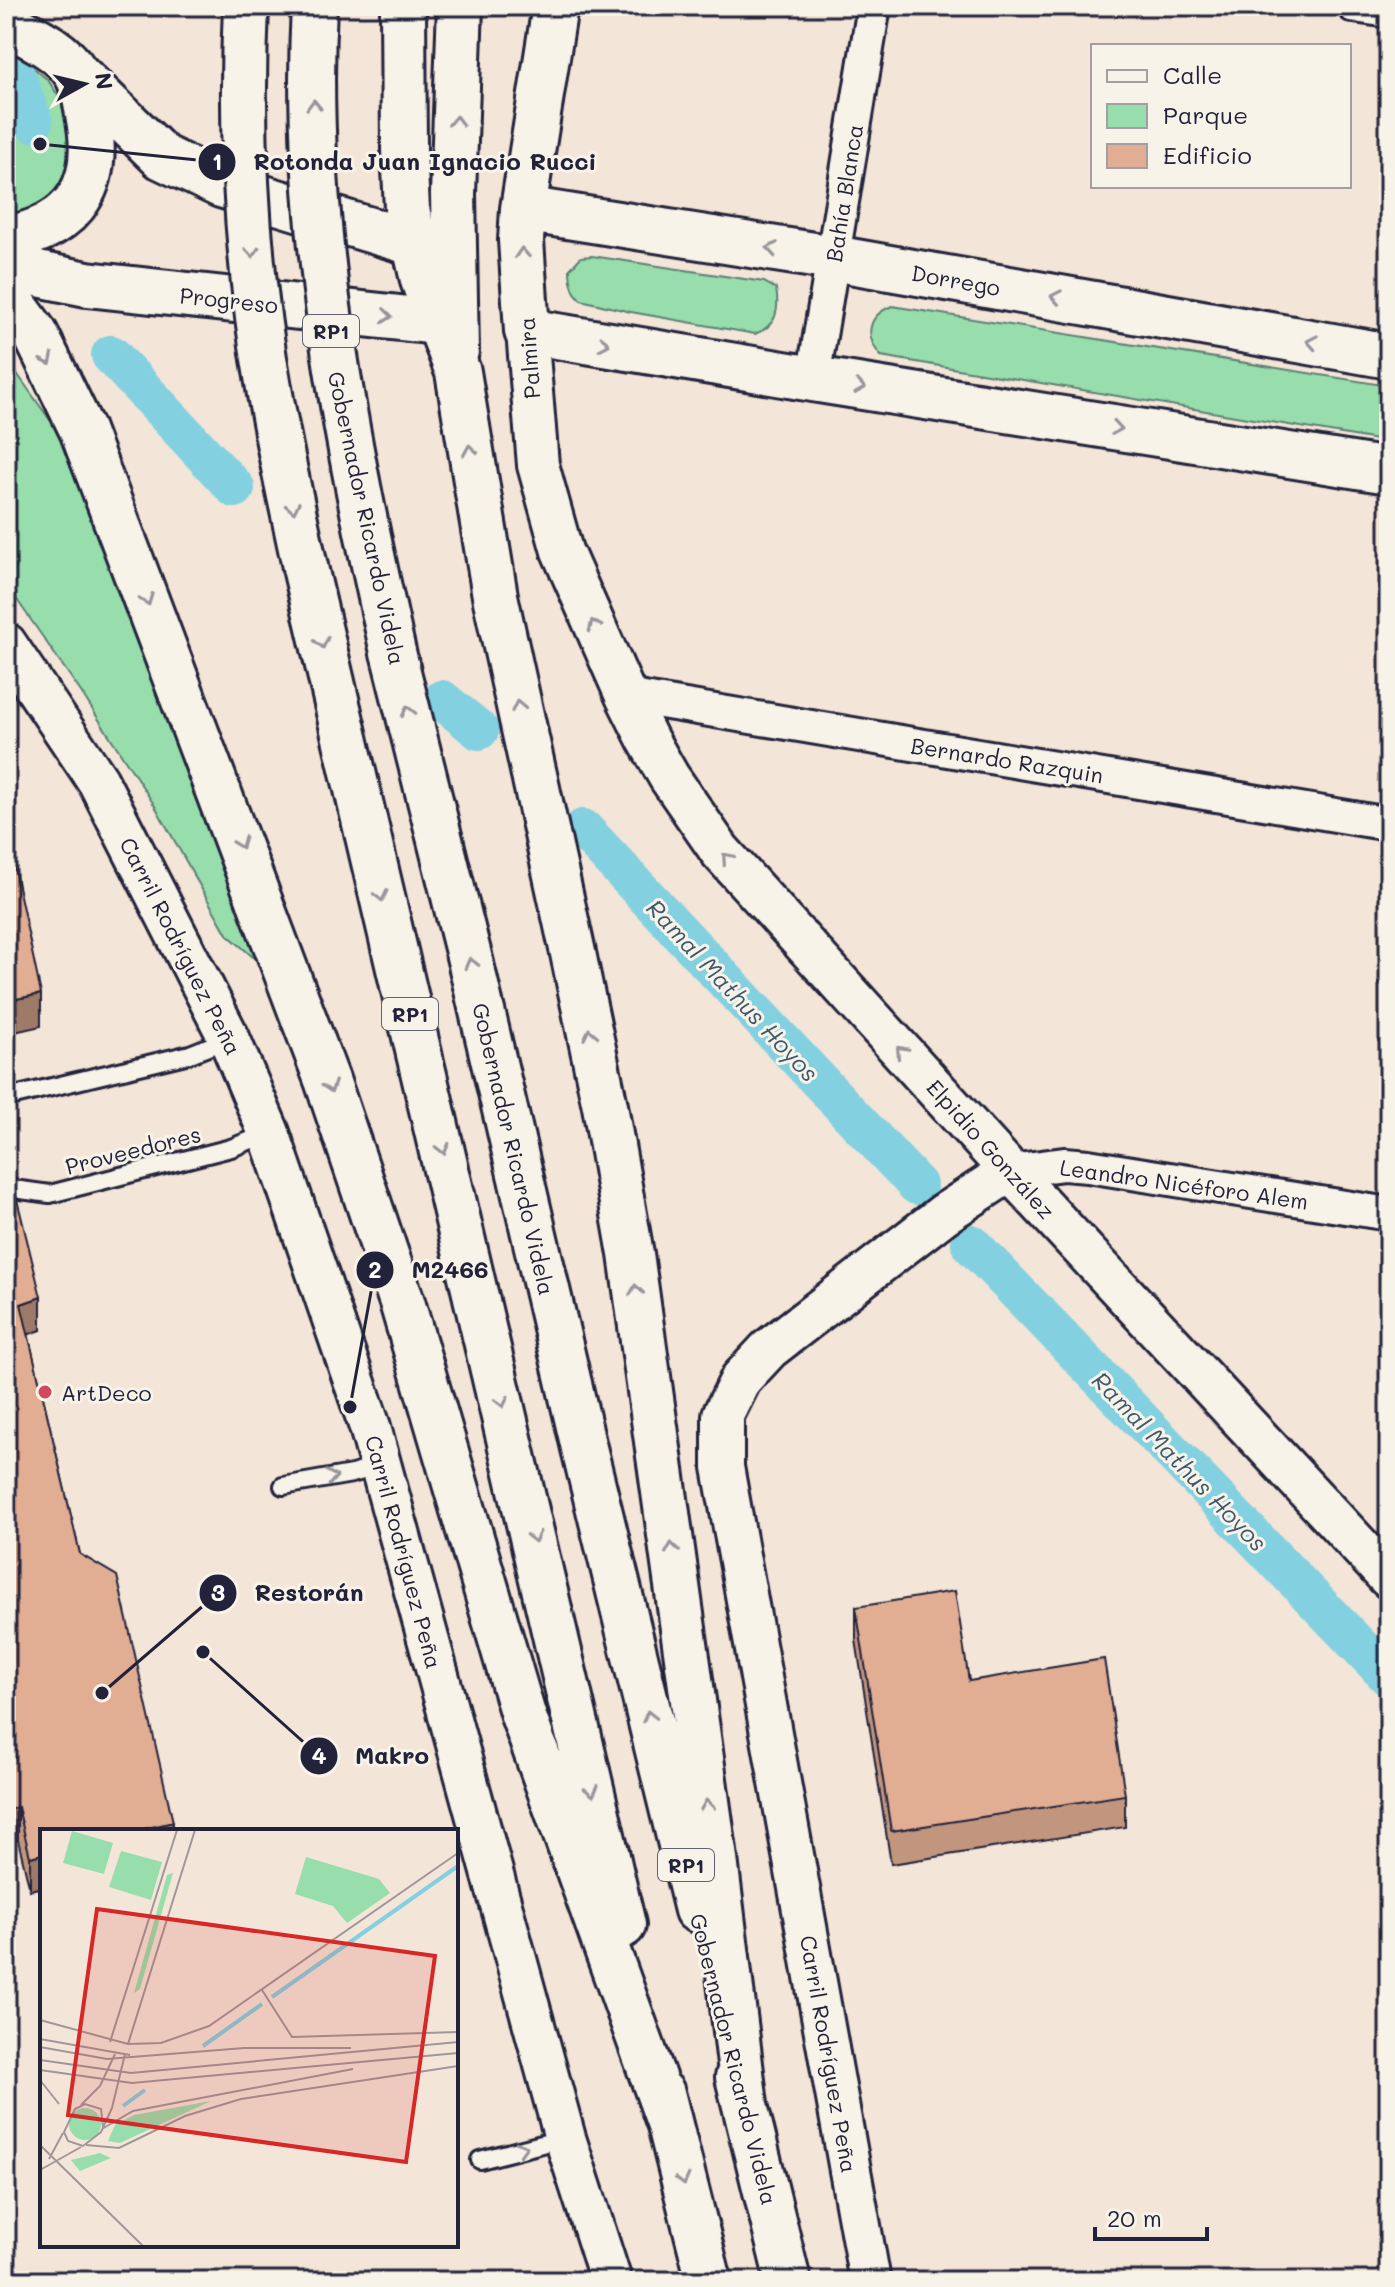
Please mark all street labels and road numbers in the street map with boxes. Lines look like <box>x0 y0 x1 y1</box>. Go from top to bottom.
street label: Bahía Blanca <box>819 122 869 264</box>
street label: Dorrego <box>909 258 1003 302</box>
street label: Progreso <box>178 280 280 320</box>
road number: RP1 <box>303 315 359 347</box>
street label: Palmira <box>512 316 546 400</box>
street label: Gobernador Ricardo Videla <box>322 369 412 667</box>
street label: Bernardo Razquin <box>909 730 1105 790</box>
street label: Carril Rodríguez Peña <box>113 832 249 1060</box>
road number: RP1 <box>382 998 438 1030</box>
street label: Gobernador Ricardo Videla <box>466 1000 562 1298</box>
street label: Elpidio González <box>921 1073 1061 1225</box>
street label: Proveedores <box>62 1119 204 1181</box>
street label: Leandro Nicéforo Alem <box>1058 1152 1310 1216</box>
street label: Carril Rodríguez Peña <box>359 1432 449 1672</box>
road number: RP1 <box>658 1849 714 1881</box>
street label: Gobernador Ricardo Videla <box>684 1910 784 2208</box>
street label: Carril Rodríguez Peña <box>794 1933 864 2175</box>

